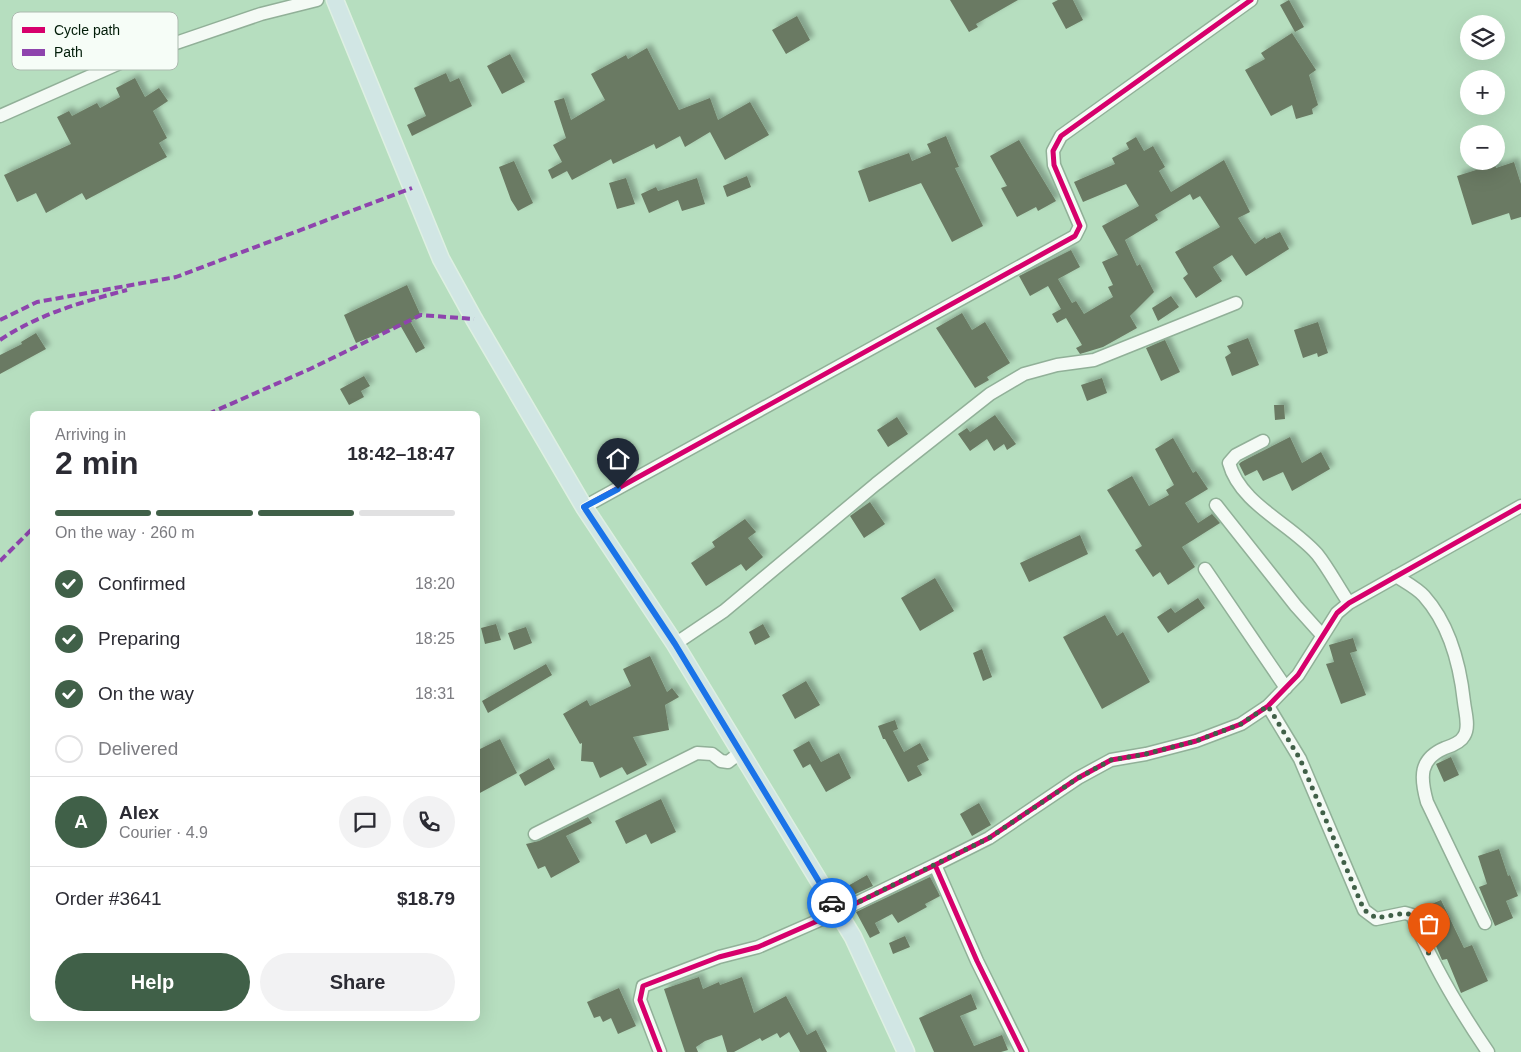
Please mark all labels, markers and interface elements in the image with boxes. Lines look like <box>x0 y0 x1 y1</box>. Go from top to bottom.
legend <box>12 12 178 70</box>
map controls <box>1460 15 1505 170</box>
button: layers <box>1460 15 1505 60</box>
text: Cycle path <box>54 22 120 38</box>
text: Path <box>54 44 83 60</box>
button: + <box>1460 70 1505 115</box>
button: − <box>1460 125 1505 170</box>
text: Arriving in <box>55 426 126 443</box>
pin <box>597 438 639 489</box>
text: 18:42–18:47 <box>347 443 455 464</box>
text: 2 min <box>55 445 139 481</box>
icon: home <box>604 445 632 473</box>
text: On the way · 260 m <box>55 524 195 541</box>
icon: check <box>55 570 83 598</box>
text: Confirmed <box>98 573 186 594</box>
text: 18:20 <box>415 575 455 592</box>
icon: check <box>55 625 83 653</box>
text: Preparing <box>98 628 180 649</box>
text: 18:25 <box>415 630 455 647</box>
icon: check <box>55 680 83 708</box>
text: On the way <box>98 683 194 704</box>
text: 18:31 <box>415 685 455 702</box>
text: Delivered <box>98 738 178 759</box>
button: chat <box>339 796 391 848</box>
button: phone <box>403 796 455 848</box>
text: Alex <box>119 802 159 823</box>
text: A <box>74 811 88 832</box>
text: Courier · 4.9 <box>119 824 208 841</box>
courier <box>807 878 857 928</box>
text: Order #3641 <box>55 888 162 909</box>
text: $18.79 <box>397 888 455 909</box>
icon: car <box>818 889 846 917</box>
pin <box>1408 903 1450 954</box>
icon: bag <box>1415 910 1443 938</box>
button: Help <box>55 953 250 1011</box>
button: Share <box>260 953 455 1011</box>

